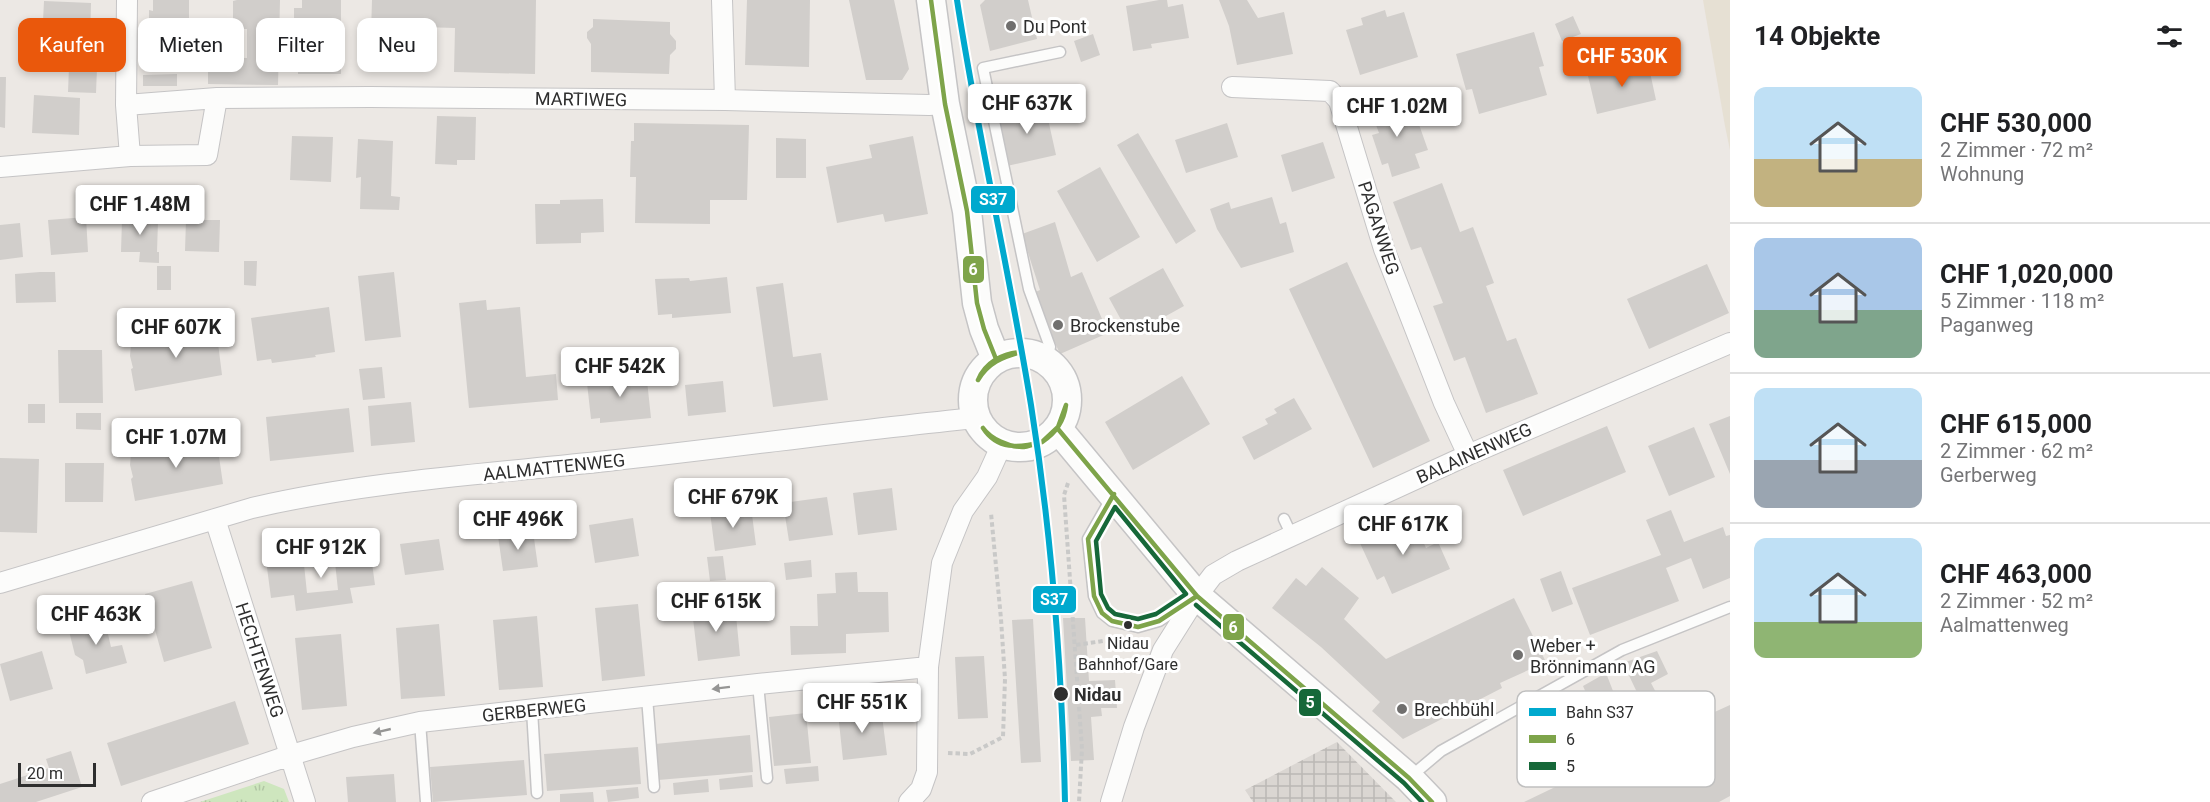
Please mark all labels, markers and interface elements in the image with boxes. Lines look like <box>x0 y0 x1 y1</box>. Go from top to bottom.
place label: Du Pont <box>1023 16 1087 37</box>
chip: Kaufen <box>18 18 126 72</box>
chip: Mieten <box>138 18 244 72</box>
chip: Filter <box>256 18 345 72</box>
chip: Neu <box>357 18 437 72</box>
marker: Du Pont <box>1004 19 1018 33</box>
icon: filters <box>2153 20 2186 53</box>
text: 14 Objekte <box>1754 21 1880 51</box>
pin: CHF 530K <box>1560 37 1684 88</box>
text: CHF 530K <box>1577 44 1667 68</box>
pin: CHF 637K <box>965 84 1089 135</box>
pin: CHF 1.02M <box>1328 87 1466 138</box>
street label: MARTIWEG <box>535 88 627 110</box>
text: CHF 637K <box>982 91 1072 115</box>
text: CHF 1.02M <box>1347 94 1447 118</box>
text: CHF 530,000 <box>1940 108 2092 138</box>
icon: home <box>1802 111 1874 183</box>
text: 2 Zimmer · 72 m² <box>1940 138 2093 162</box>
text: Wohnung <box>1940 162 2024 186</box>
street label: PAGANWEG <box>1354 179 1404 277</box>
pin: CHF 1.48M <box>71 185 209 236</box>
line badge: S37 <box>970 185 1016 214</box>
text: S37 <box>979 190 1007 209</box>
text: CHF 1.48M <box>90 192 190 216</box>
line badge: 6 <box>962 255 985 284</box>
text: CHF 1,020,000 <box>1940 259 2113 289</box>
text: 6 <box>968 260 978 279</box>
icon: home <box>1802 262 1874 334</box>
text: 5 Zimmer · 118 m² <box>1940 289 2104 313</box>
pin: CHF 607K <box>114 308 238 359</box>
text: Paganweg <box>1940 313 2033 337</box>
text: CHF 607K <box>131 315 221 339</box>
place label: Brockenstube <box>1070 315 1180 336</box>
marker: Brockenstube <box>1051 318 1065 332</box>
pin: CHF 542K <box>558 347 682 398</box>
text: CHF 542K <box>575 354 665 378</box>
text: CHF 615,000 <box>1940 409 2092 439</box>
icon: home <box>1802 412 1874 484</box>
pin: CHF 1.07M <box>107 418 245 469</box>
street label: BALAINENWEG <box>1413 418 1535 488</box>
text: CHF 1.07M <box>126 425 226 449</box>
text: 2 Zimmer · 62 m² <box>1940 439 2093 463</box>
street label: AALMATTENWEG <box>482 449 626 485</box>
text: Gerberweg <box>1940 463 2037 487</box>
pin: CHF 679K <box>671 478 795 529</box>
text: CHF 679K <box>688 485 778 509</box>
pin: CHF 496K <box>456 500 580 551</box>
pin: CHF 617K <box>1341 505 1465 556</box>
text: CHF 496K <box>473 507 563 531</box>
text: CHF 617K <box>1358 512 1448 536</box>
pin: CHF 912K <box>259 528 383 579</box>
text: CHF 912K <box>276 535 366 559</box>
text: CHF 463,000 <box>1940 559 2092 589</box>
icon: home <box>1802 562 1874 634</box>
pin: CHF 615K <box>654 582 778 633</box>
line badge: S37 <box>1032 585 1077 614</box>
text: CHF 615K <box>671 589 761 613</box>
text: 2 Zimmer · 52 m² <box>1940 589 2093 613</box>
text: S37 <box>1040 590 1068 609</box>
pin: CHF 463K <box>34 595 158 646</box>
street label: HECHTENWEG <box>232 600 288 720</box>
text: CHF 463K <box>51 602 141 626</box>
line badge: 6 <box>1222 613 1245 641</box>
text: Aalmattenweg <box>1940 613 2069 637</box>
text: 6 <box>1228 618 1238 637</box>
marker: Nidau Bahnhof/Gare <box>1122 619 1134 631</box>
place label: Nidau Bahnhof/Gare <box>1078 634 1178 674</box>
place label: Weber + Brönnimann AG <box>1530 635 1656 677</box>
marker: Weber + Brönnimann AG <box>1511 648 1525 662</box>
pin: CHF 551K <box>800 683 924 734</box>
one-way arrow <box>712 684 731 693</box>
place label: Nidau <box>1074 684 1121 705</box>
marker: Nidau <box>1052 685 1070 703</box>
line badge: 5 <box>1298 688 1322 717</box>
text: CHF 551K <box>817 690 907 714</box>
legend <box>1517 691 1715 787</box>
text: 5 <box>1305 693 1315 712</box>
street label: GERBERWEG <box>481 694 587 726</box>
place label: Brechbühl <box>1414 699 1494 720</box>
marker: Brechbühl <box>1395 702 1409 716</box>
text: Bahn S37 <box>1566 703 1634 722</box>
one-way arrow <box>372 727 391 736</box>
text: 6 <box>1566 730 1575 749</box>
text: 5 <box>1566 757 1575 776</box>
scale bar <box>18 760 96 788</box>
text: 20 m <box>27 764 63 783</box>

